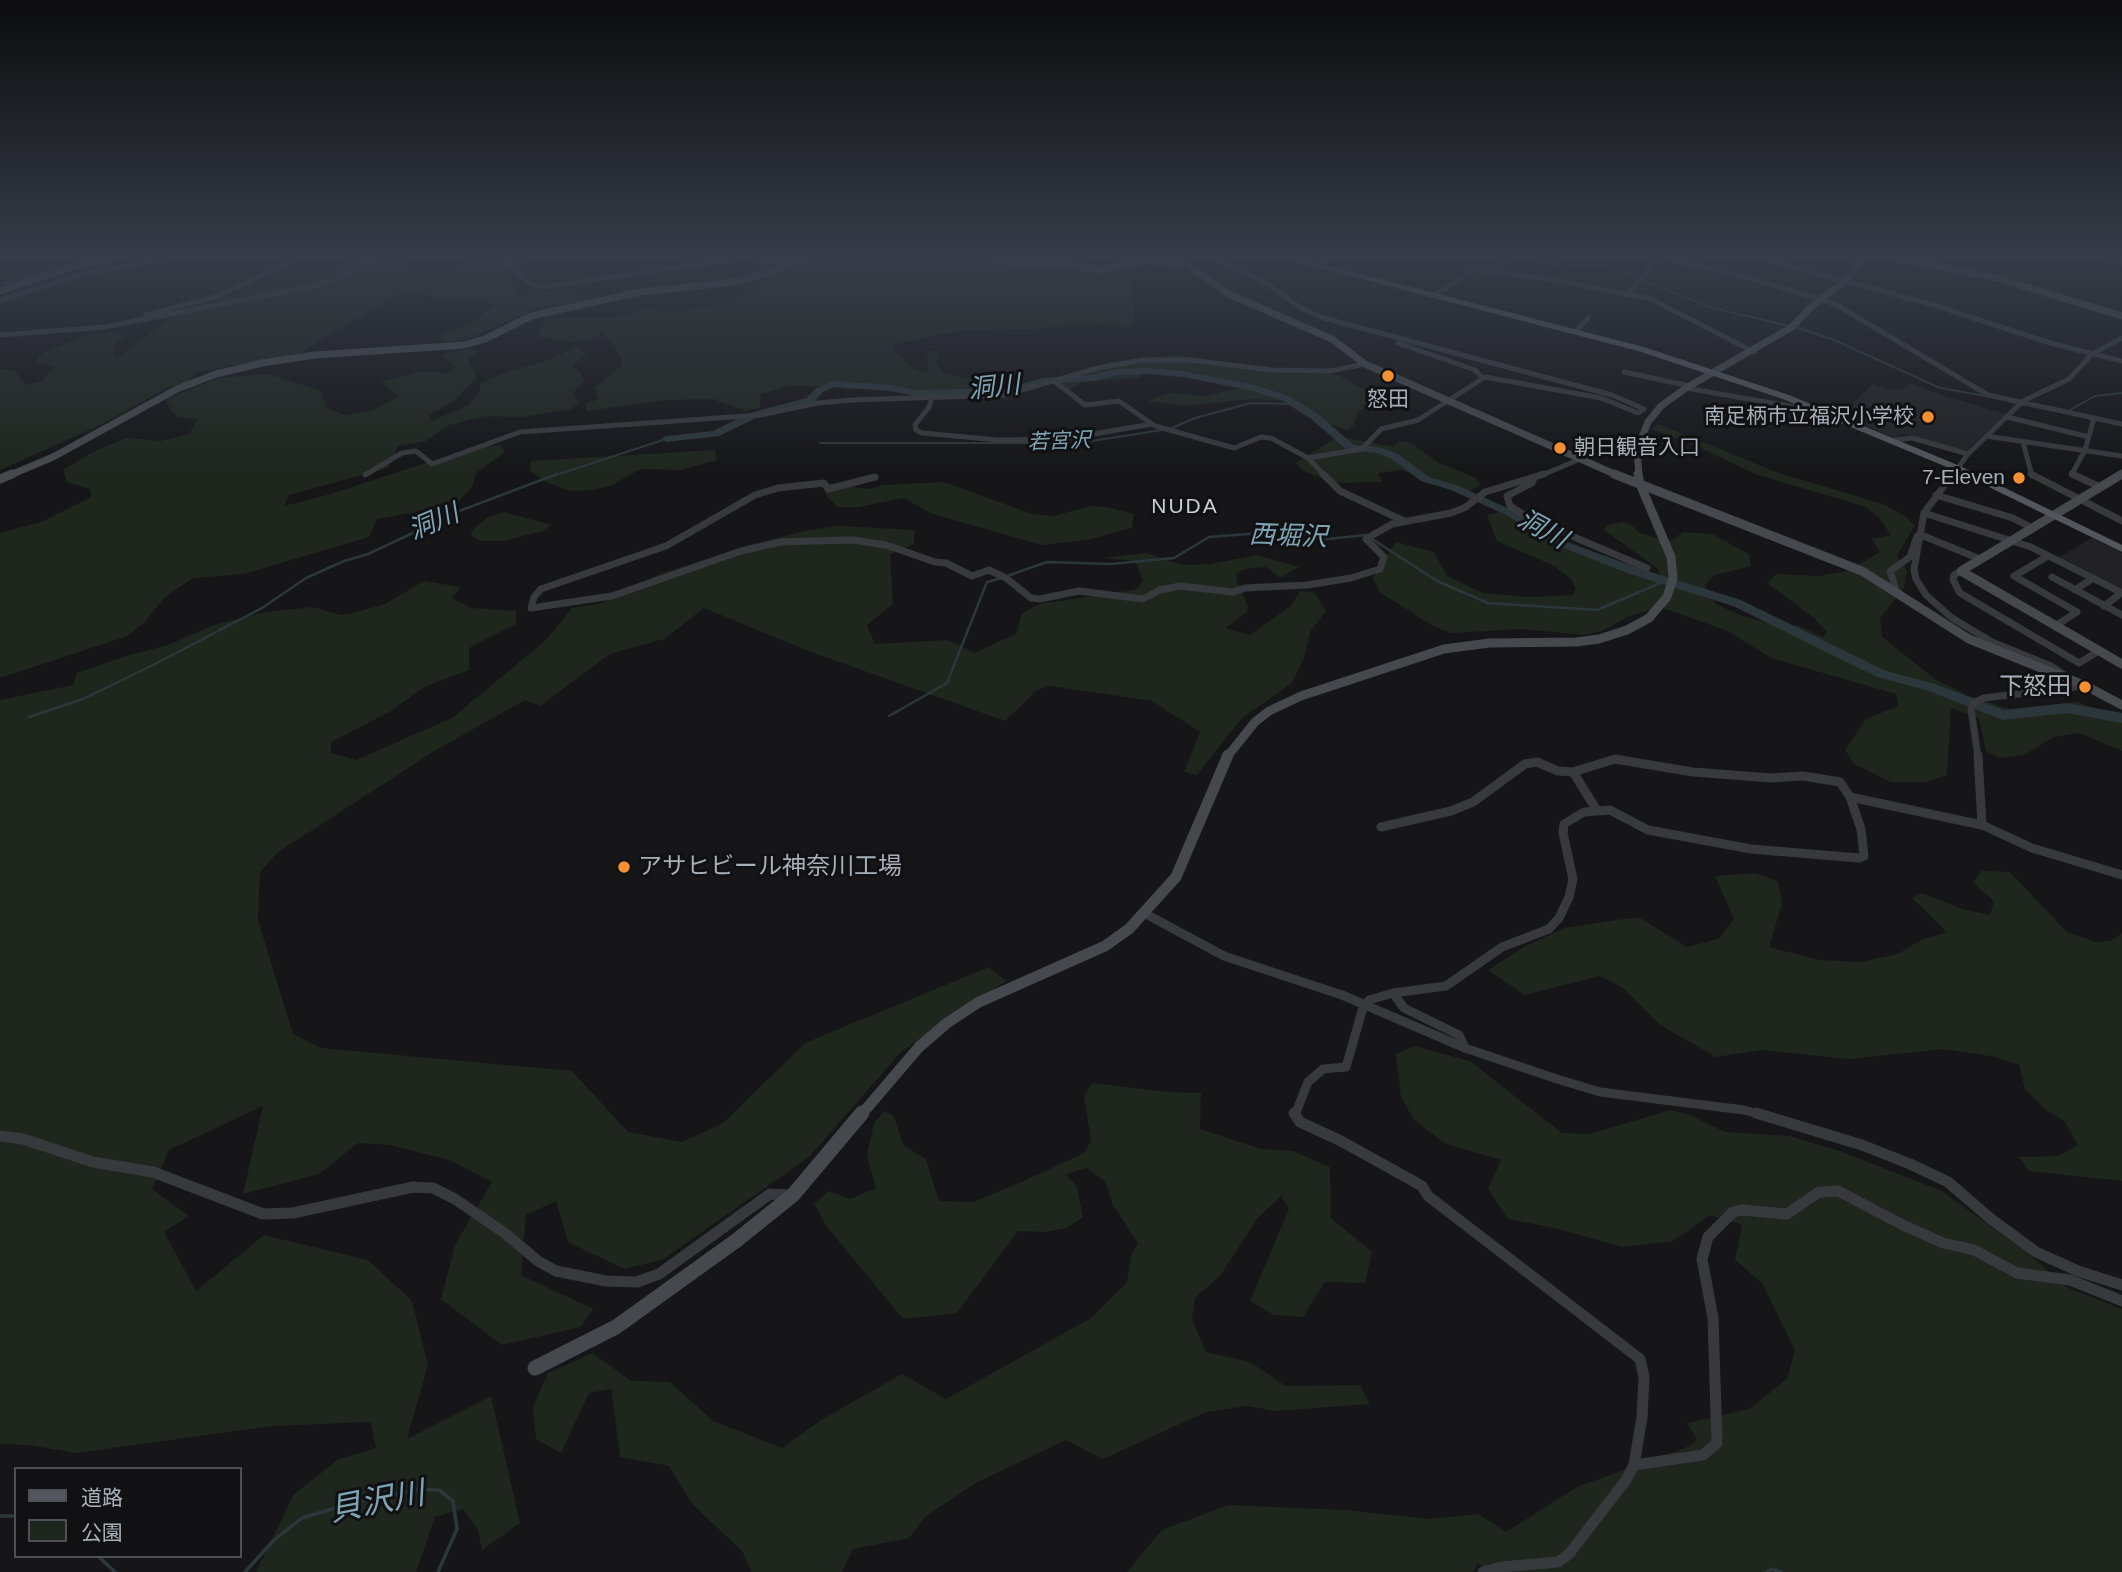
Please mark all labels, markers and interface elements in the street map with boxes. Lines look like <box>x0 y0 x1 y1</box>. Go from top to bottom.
marker: 怒田 <box>1380 368 1396 384</box>
water label: 洞川 <box>967 370 1021 406</box>
place label: 怒田 <box>1367 387 1409 413</box>
place label: 南足柄市立福沢小学校 <box>1704 404 1914 430</box>
marker: 南足柄市立福沢小学校 <box>1920 409 1936 425</box>
water label: 若宮沢 <box>1027 428 1091 456</box>
place label: 朝日観音入口 <box>1574 435 1700 461</box>
marker: 朝日観音入口 <box>1552 440 1568 456</box>
place label: 7-Eleven <box>1922 465 2005 491</box>
marker: 7-Eleven <box>2011 470 2027 486</box>
district label: NUDA <box>1152 494 1218 520</box>
water label: 洞川 <box>404 498 464 548</box>
water label: 洞川 <box>1512 504 1572 556</box>
water label: 西堀沢 <box>1248 520 1328 554</box>
place label: 下怒田 <box>1999 673 2071 701</box>
marker: 下怒田 <box>2077 679 2093 695</box>
place label: アサヒビール神奈川工場 <box>638 853 902 881</box>
marker: アサヒビール神奈川工場 <box>616 859 632 875</box>
legend <box>14 1467 242 1558</box>
water label: 貝沢川 <box>326 1475 428 1531</box>
text: 道路 <box>81 1486 123 1509</box>
text: 公園 <box>81 1521 123 1544</box>

